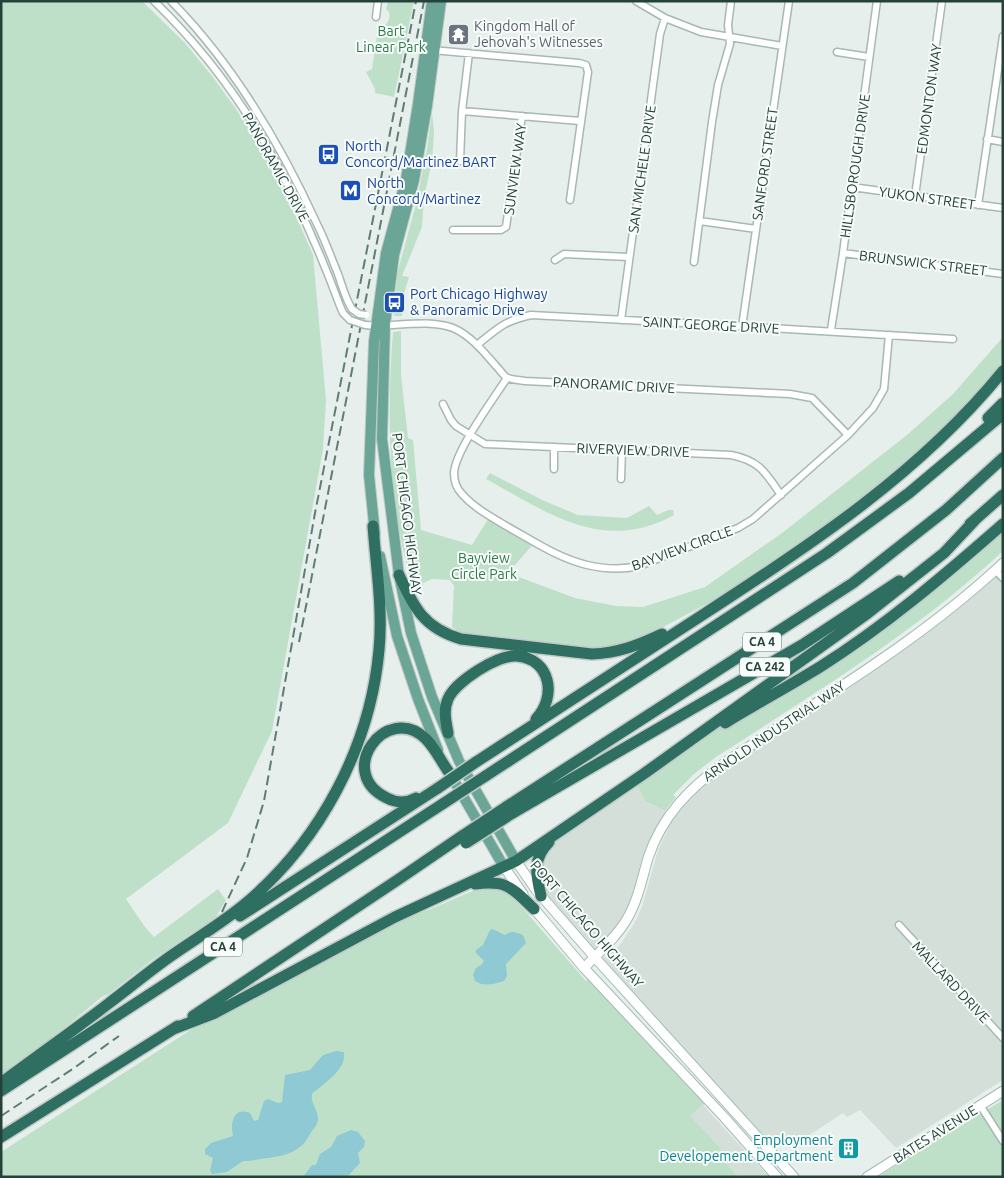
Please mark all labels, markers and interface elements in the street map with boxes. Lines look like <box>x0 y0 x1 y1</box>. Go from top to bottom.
place label: Kingdom Hall of Jehovah's Witnesses <box>474 18 603 50</box>
temple icon: Kingdom Hall of Jehovah's Witnesses <box>446 22 470 46</box>
park label: Bart Linear Park <box>356 23 426 55</box>
street label: EDMONTON WAY <box>913 43 945 155</box>
street label: HILLSBOROUGH DRIVE <box>837 93 873 239</box>
street label: SAN MICHELE DRIVE <box>625 104 659 234</box>
street label: SANFORD STREET <box>749 106 781 221</box>
street label: PANORAMIC DRIVE <box>239 110 313 225</box>
street label: SUNVIEW WAY <box>501 122 529 216</box>
place label: North Concord/Martinez BART <box>345 138 497 170</box>
bus stop icon: North Concord/Martinez BART <box>317 142 341 166</box>
place label: North Concord/Martinez <box>367 175 481 207</box>
metro station icon: North Concord/Martinez <box>339 179 363 203</box>
street label: YUKON STREET <box>878 183 976 213</box>
street label: BRUNSWICK STREET <box>858 247 988 279</box>
place label: Port Chicago Highway & Panoramic Drive <box>410 286 548 318</box>
bus stop icon: Port Chicago Highway & Panoramic Drive <box>382 290 406 314</box>
street label: SAINT GEORGE DRIVE <box>642 313 780 337</box>
street label: PANORAMIC DRIVE <box>552 374 676 396</box>
street label: PORT CHICAGO HIGHWAY <box>389 432 425 596</box>
street label: RIVERVIEW DRIVE <box>576 440 690 460</box>
street label: BAYVIEW CIRCLE <box>629 522 735 574</box>
park label: Bayview Circle Park <box>451 550 517 582</box>
road number: CA 4 <box>743 632 781 652</box>
road number: CA 242 <box>740 658 790 676</box>
street label: ARNOLD INDUSTRIAL WAY <box>700 677 848 785</box>
street label: PORT CHICAGO HIGHWAY <box>527 857 647 991</box>
road number: CA 4 <box>204 938 242 956</box>
street label: MALLARD DRIVE <box>909 938 993 1026</box>
street label: BATES AVENUE <box>890 1102 980 1166</box>
place label: Employment Developement Department <box>659 1132 833 1164</box>
building icon: Employment Developement Department <box>837 1136 861 1160</box>

